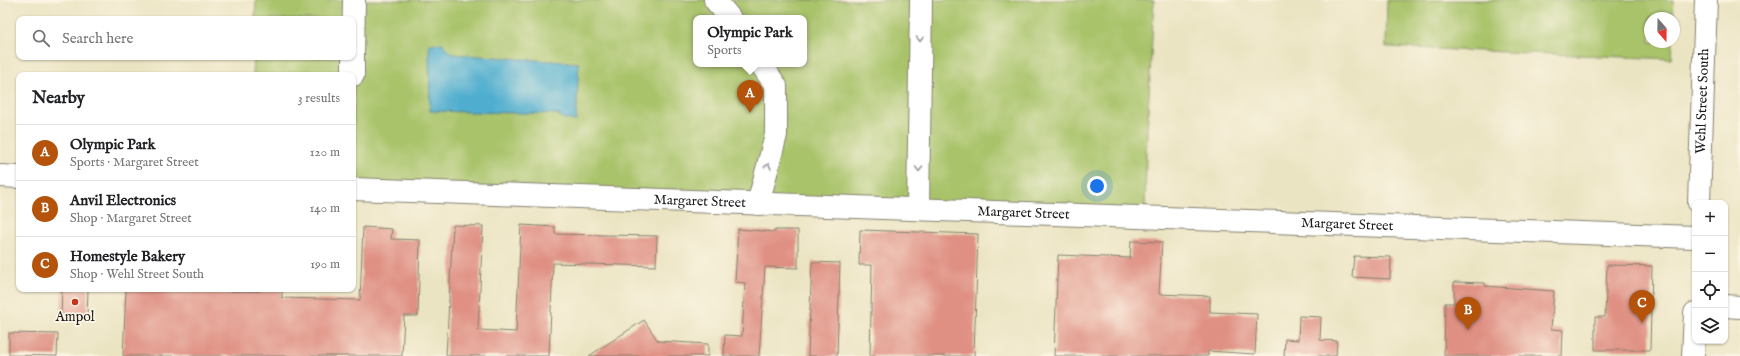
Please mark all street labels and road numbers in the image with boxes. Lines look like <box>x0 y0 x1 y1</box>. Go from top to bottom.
street label: Wehl Street South <box>1692 47 1713 154</box>
street label: Margaret Street <box>653 191 746 212</box>
street label: Margaret Street <box>977 202 1070 224</box>
street label: Margaret Street <box>1301 214 1394 235</box>

